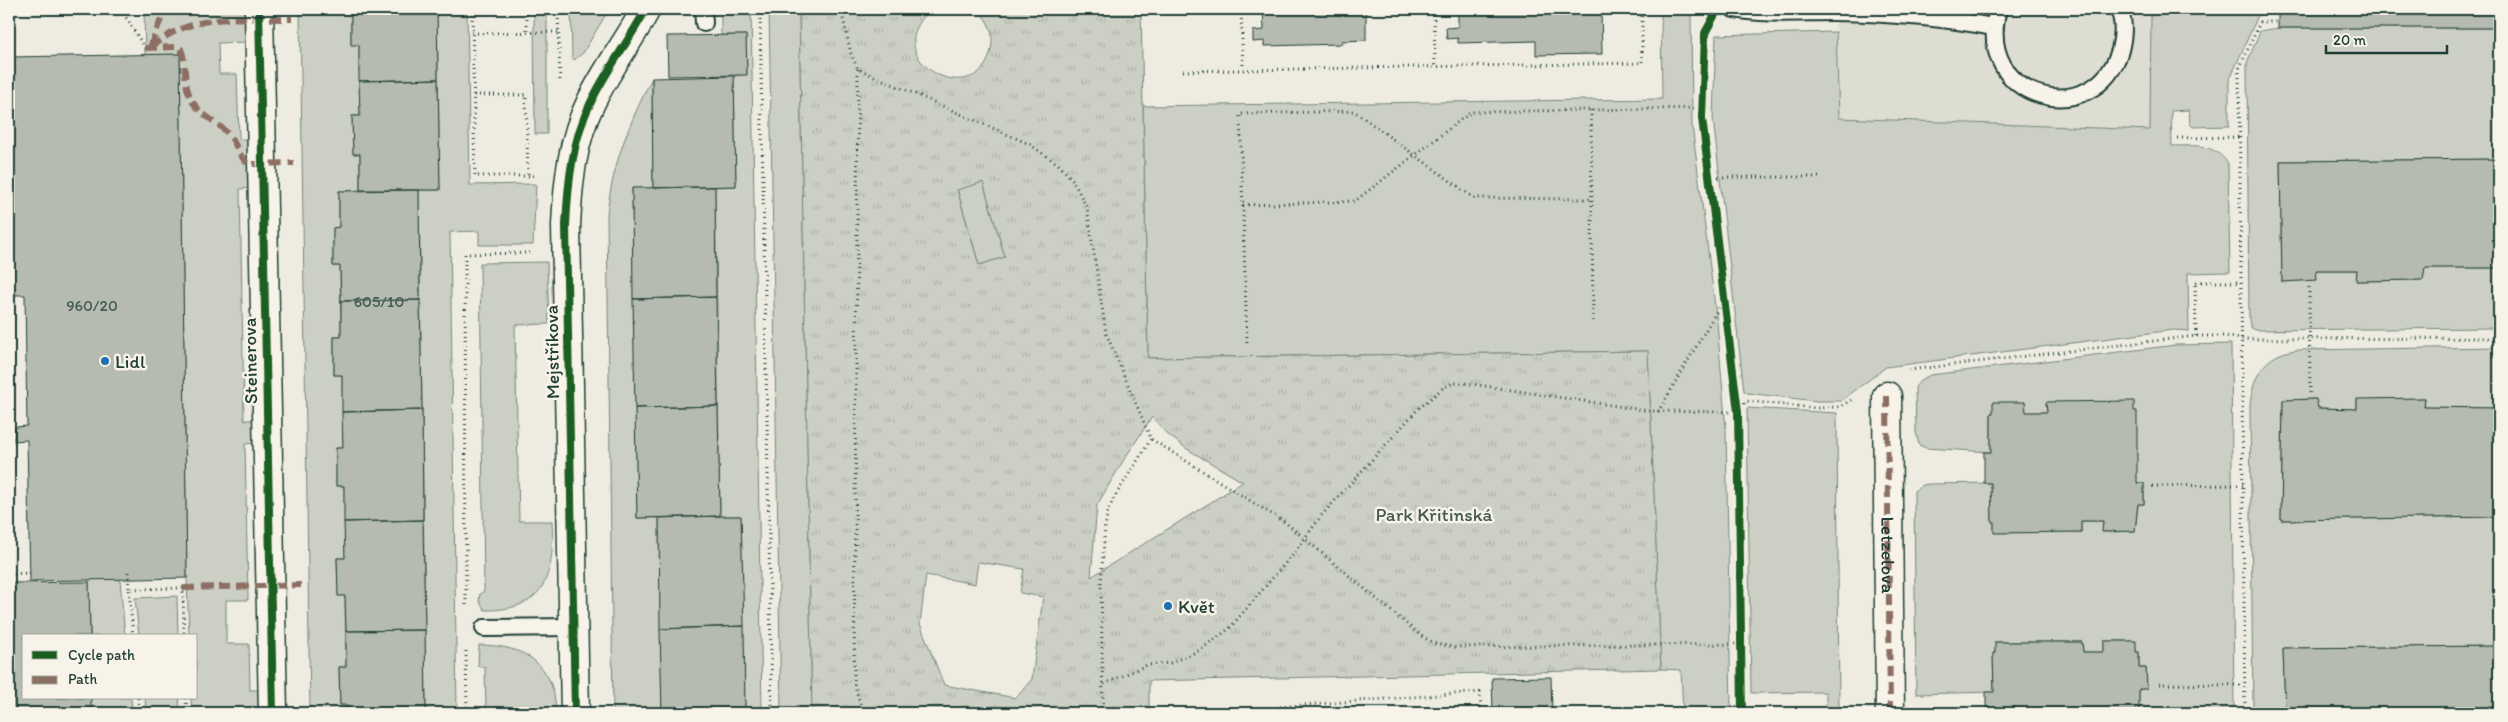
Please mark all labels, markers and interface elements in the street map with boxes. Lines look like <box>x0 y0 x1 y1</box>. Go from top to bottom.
scale bar <box>2326 22 2447 54</box>
text: 20 m <box>2333 31 2367 49</box>
house number: 605/10 <box>354 292 404 311</box>
house number: 960/20 <box>66 296 118 315</box>
street label: Mejstříkova <box>540 305 564 399</box>
street label: Steinerova <box>238 318 262 404</box>
place label: Lidl <box>115 350 146 373</box>
marker: Lidl <box>99 355 111 367</box>
park label: Park Křitinská <box>1376 503 1493 526</box>
street label: Letzelova <box>1877 516 1900 594</box>
place label: Květ <box>1178 595 1215 618</box>
marker: Květ <box>1162 600 1174 612</box>
legend <box>22 634 198 700</box>
text: Cycle path <box>68 646 135 664</box>
text: Path <box>68 670 97 688</box>

